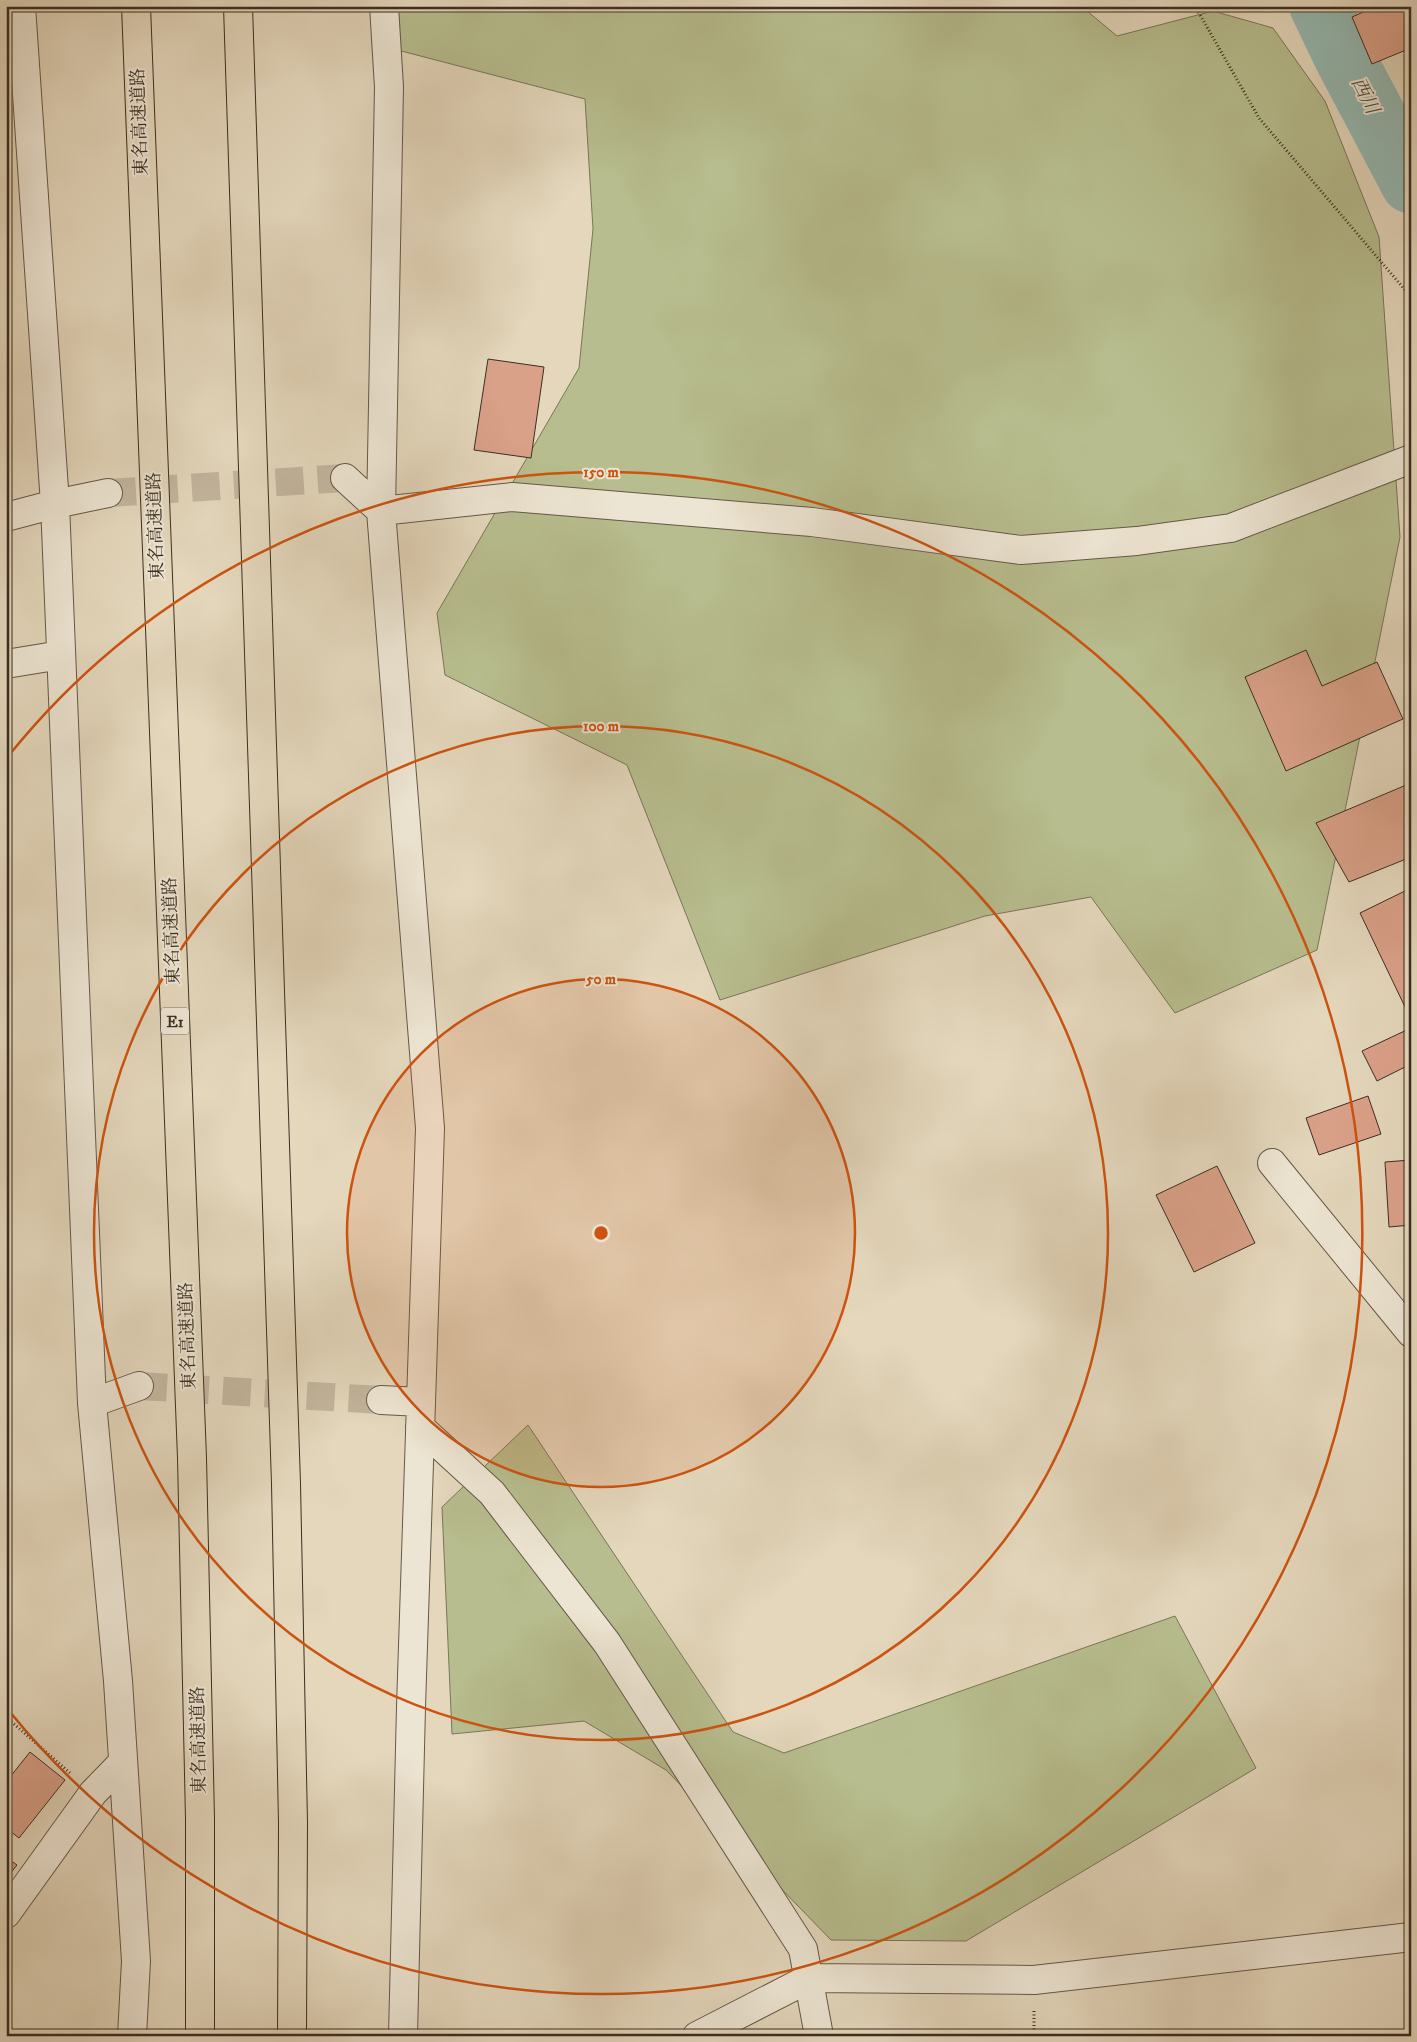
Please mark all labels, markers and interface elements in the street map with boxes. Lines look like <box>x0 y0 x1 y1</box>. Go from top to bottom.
street label: 東名高速道路 <box>127 68 153 176</box>
water label: 西川 <box>1346 74 1384 120</box>
text: 150 m <box>583 463 619 482</box>
street label: 東名高速道路 <box>143 472 169 580</box>
text: 100 m <box>583 717 620 736</box>
street label: 東名高速道路 <box>159 877 185 985</box>
text: 50 m <box>585 970 617 989</box>
road number: E1 <box>161 1008 189 1034</box>
centre of rings <box>592 1224 610 1242</box>
street label: 東名高速道路 <box>175 1282 201 1390</box>
street label: 東名高速道路 <box>187 1686 211 1794</box>

